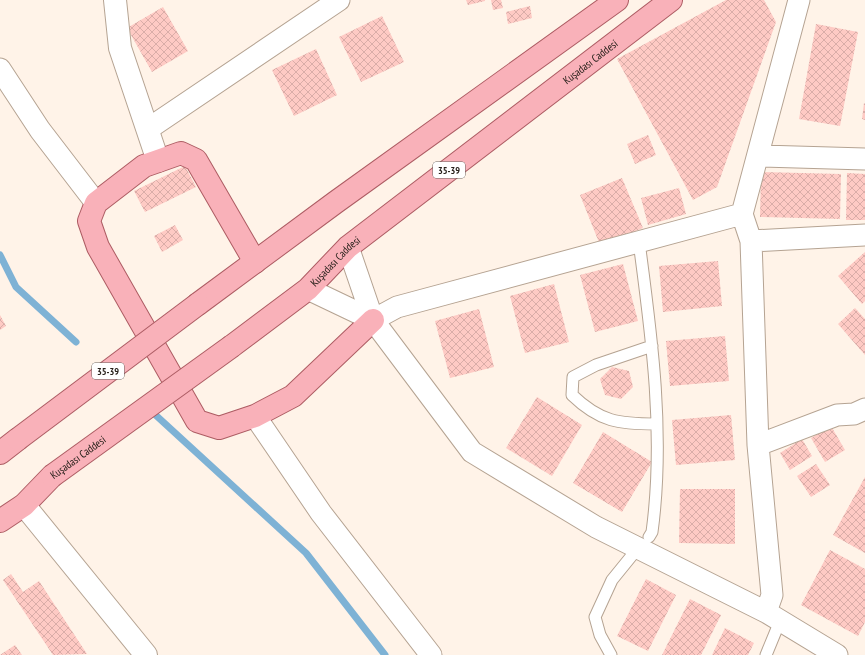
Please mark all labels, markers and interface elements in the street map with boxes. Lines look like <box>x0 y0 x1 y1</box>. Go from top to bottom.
street label: Kuşadası Caddesi <box>560 36 620 87</box>
road number: 35-39 <box>433 162 465 178</box>
street label: Kuşadası Caddesi <box>307 233 363 289</box>
road number: 35-39 <box>92 363 124 379</box>
street label: Kuşadası Caddesi <box>47 432 108 482</box>

